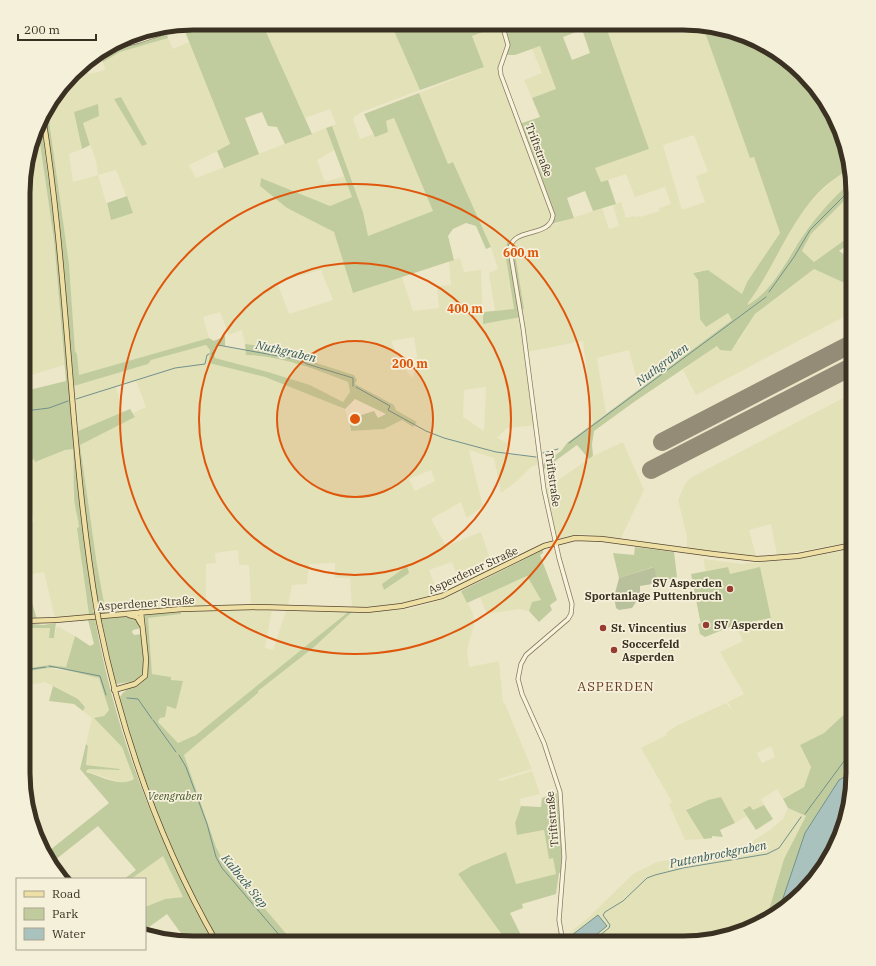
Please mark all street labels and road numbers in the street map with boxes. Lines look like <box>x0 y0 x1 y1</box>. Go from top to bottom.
street label: Triftstraße <box>522 121 556 179</box>
street label: Triftstraße <box>542 450 564 508</box>
street label: Asperdener Straße <box>426 543 520 597</box>
street label: Asperdener Straße <box>97 593 195 613</box>
street label: Triftstraße <box>543 790 561 848</box>

